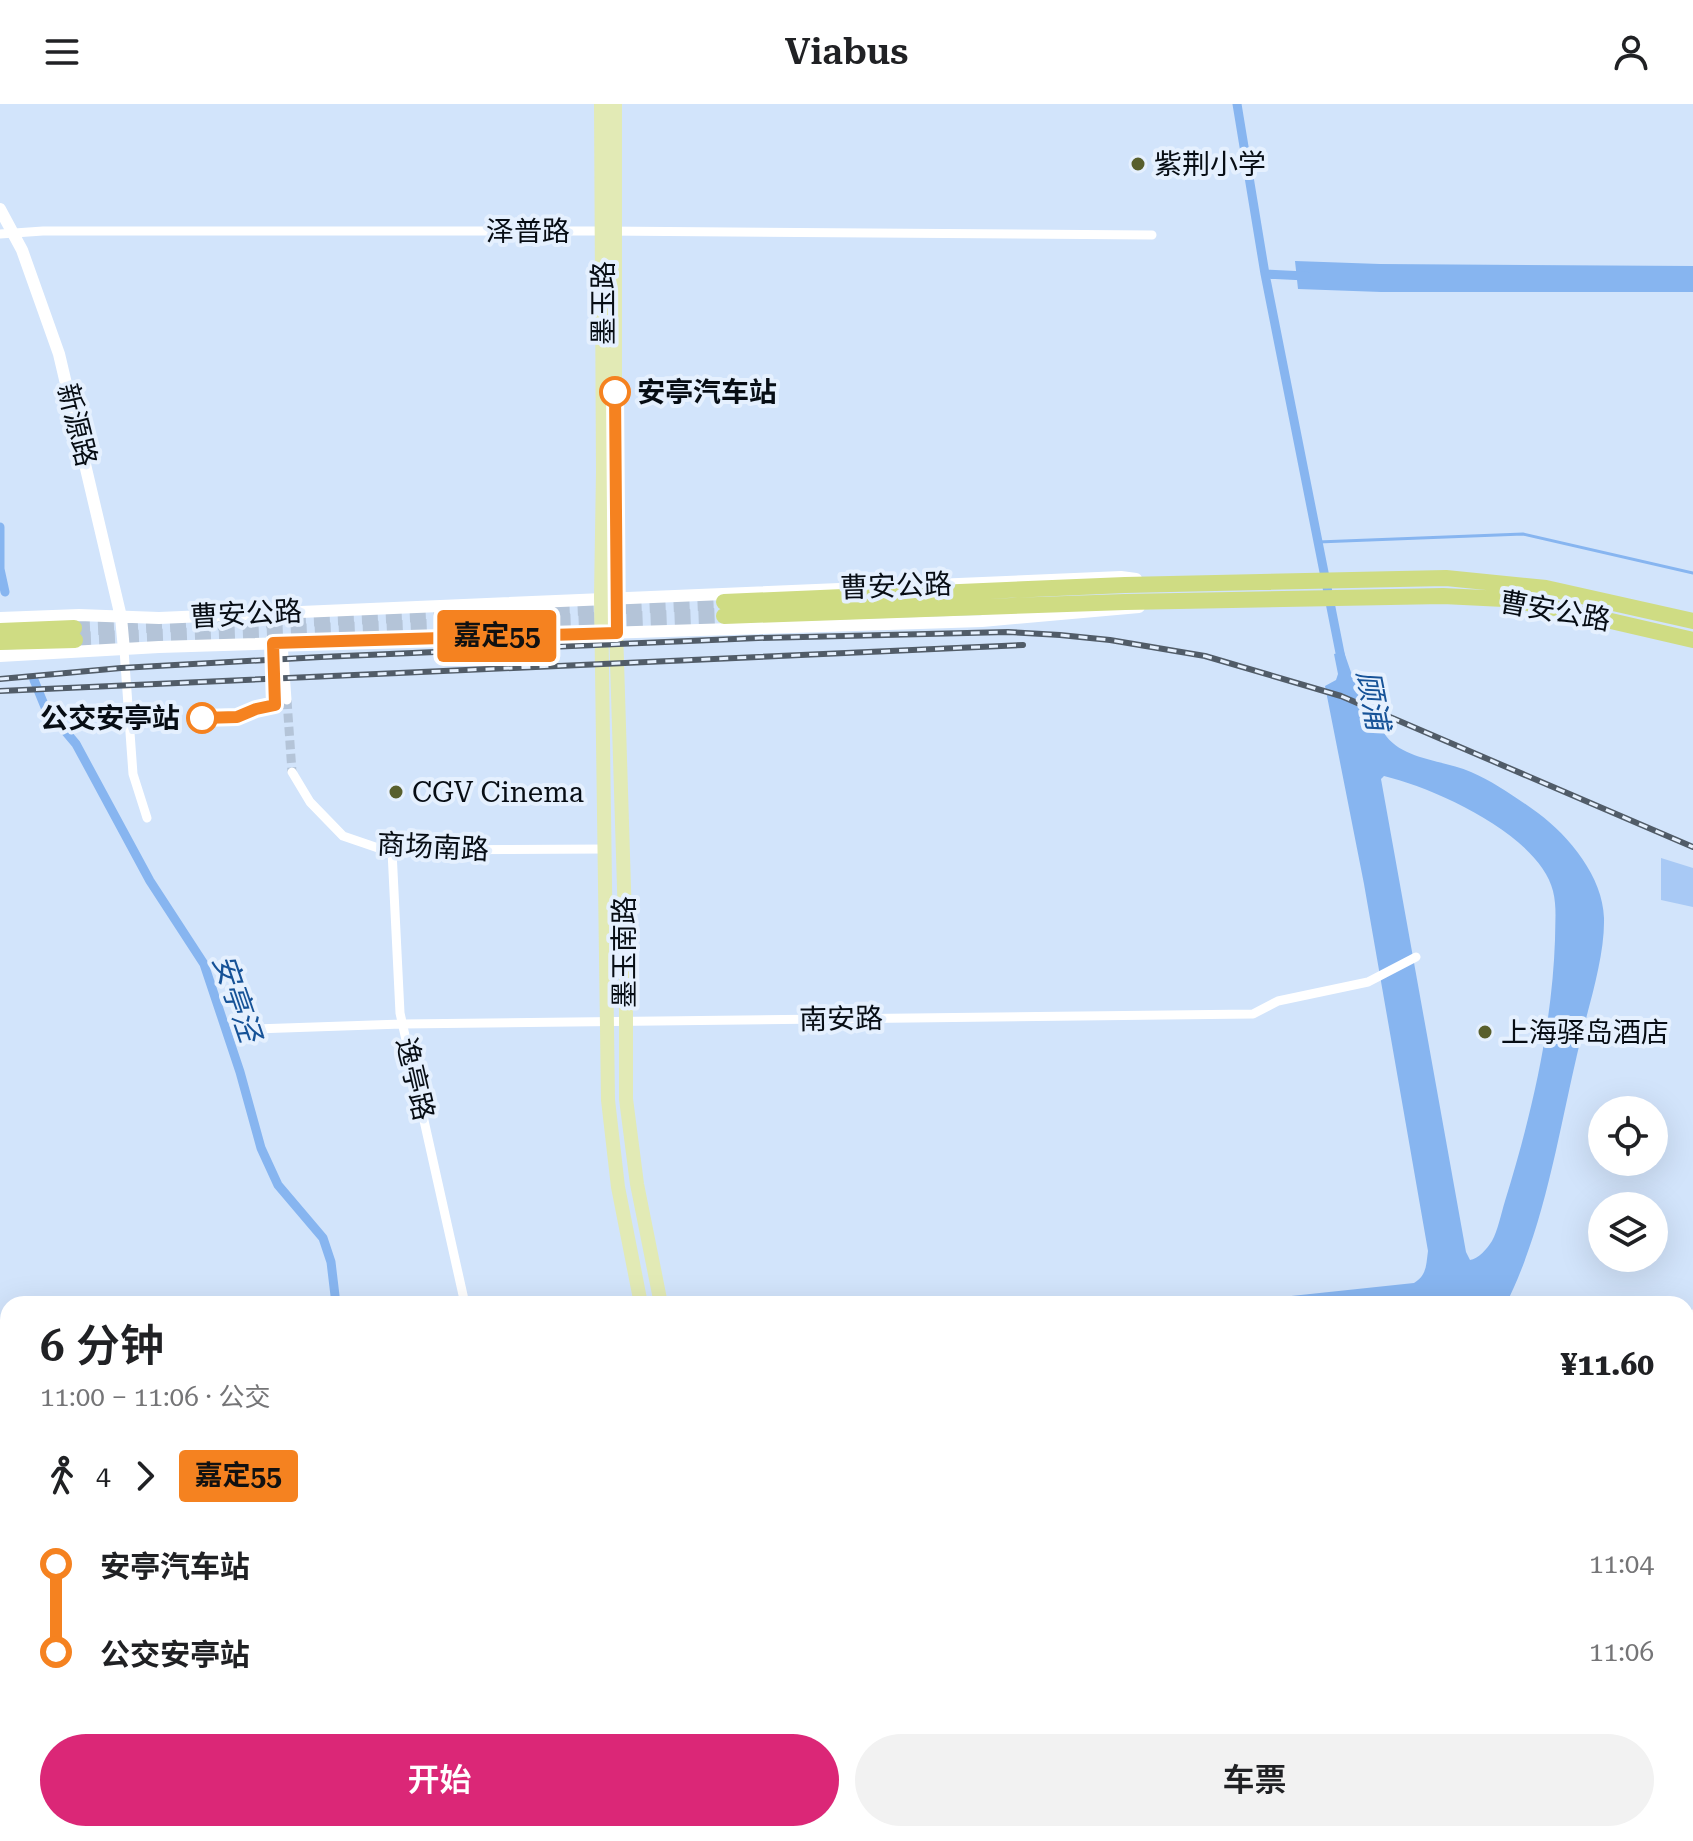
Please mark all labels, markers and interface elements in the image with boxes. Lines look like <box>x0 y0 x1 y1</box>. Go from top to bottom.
icon: menu <box>40 30 84 74</box>
icon: person <box>1609 30 1653 74</box>
text: Viabus <box>785 31 908 73</box>
place label: 紫荆小学 <box>1154 148 1266 181</box>
marker: 紫荆小学 <box>1129 155 1147 173</box>
street label: 泽普路 <box>486 215 570 248</box>
street label: 墨玉路 <box>587 261 620 345</box>
place label: 安亭汽车站 <box>637 376 777 409</box>
marker: 安亭汽车站 <box>600 377 630 407</box>
street label: 新源路 <box>51 380 103 470</box>
street label: 曹安公路 <box>839 568 953 604</box>
street label: 曹安公路 <box>1497 585 1613 637</box>
street label: 曹安公路 <box>189 595 303 633</box>
line badge: 嘉定55 <box>441 610 553 662</box>
text: 嘉定55 <box>453 619 541 652</box>
water label: 顾浦 <box>1350 667 1397 737</box>
place label: 公交安亭站 <box>40 702 180 735</box>
marker: 公交安亭站 <box>187 703 217 733</box>
place label: CGV Cinema <box>412 776 584 809</box>
marker: CGV Cinema <box>387 783 405 801</box>
street label: 商场南路 <box>376 828 490 866</box>
street label: 墨玉南路 <box>608 896 641 1008</box>
water label: 安亭泾 <box>206 950 269 1049</box>
street label: 南安路 <box>799 1002 883 1036</box>
place label: 上海驿岛酒店 <box>1501 1016 1669 1049</box>
marker: 上海驿岛酒店 <box>1476 1023 1494 1041</box>
street label: 逸亭路 <box>389 1034 441 1124</box>
map controls <box>1588 1096 1668 1272</box>
button: locate <box>1588 1096 1668 1176</box>
button: layers <box>1588 1192 1668 1272</box>
text: 6 分钟 <box>40 1320 164 1372</box>
text: ¥11.60 <box>1561 1347 1654 1382</box>
text: 11:00 – 11:06 · 公交 <box>40 1382 270 1412</box>
icon: walk <box>40 1454 84 1498</box>
icon: forward <box>123 1454 167 1498</box>
text: 嘉定55 <box>195 1459 282 1492</box>
text: 4 <box>96 1461 111 1491</box>
text: 安亭汽车站 <box>100 1549 250 1584</box>
text: 11:04 <box>1589 1549 1654 1579</box>
text: 公交安亭站 <box>100 1637 250 1672</box>
text: 11:06 <box>1589 1637 1654 1667</box>
button: 开始 <box>40 1734 839 1826</box>
button: 车票 <box>855 1734 1654 1826</box>

